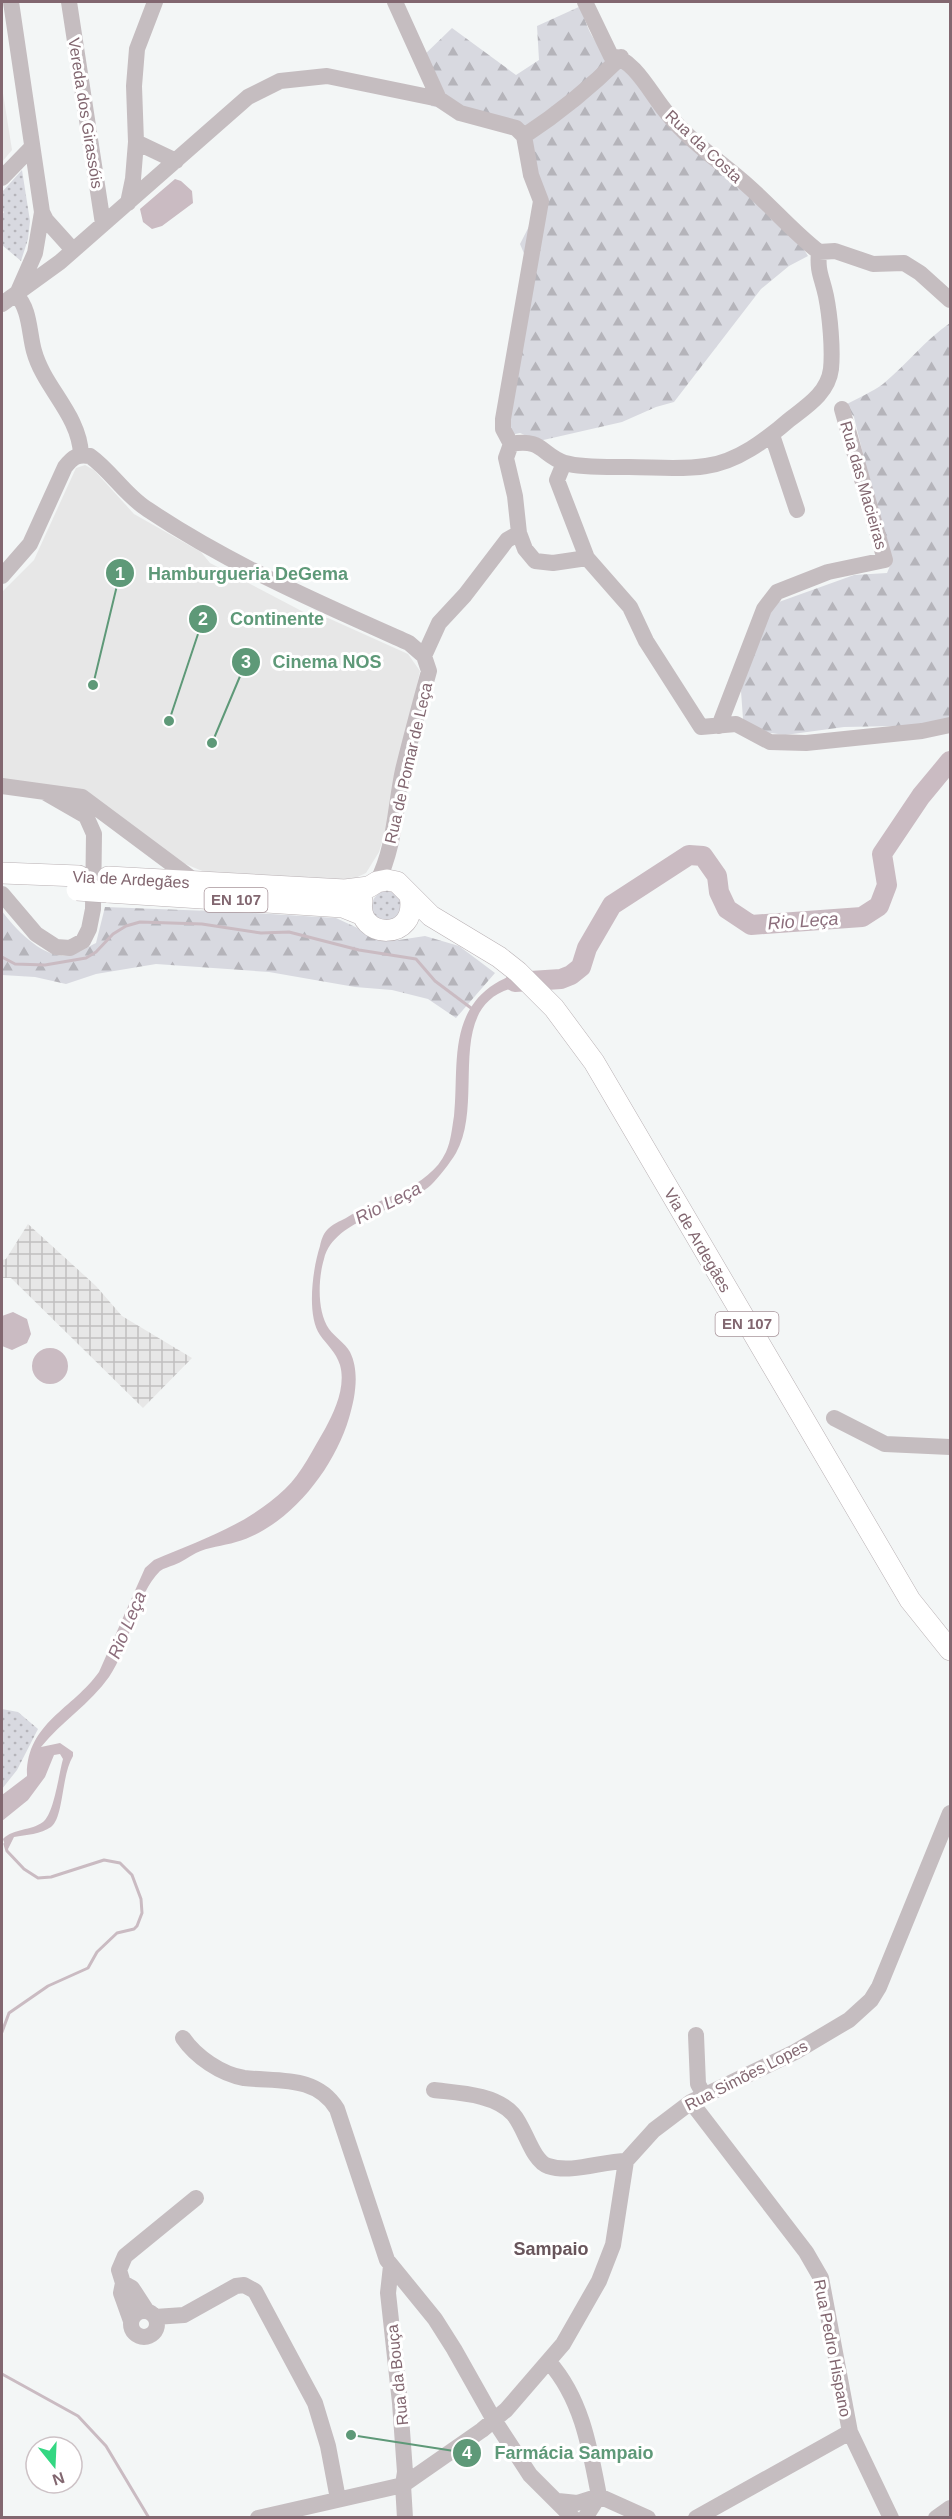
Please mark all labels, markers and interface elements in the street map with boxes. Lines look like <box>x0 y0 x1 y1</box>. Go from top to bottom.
street label: Vereda dos Girassóis <box>65 37 106 190</box>
street label: Rua da Costa <box>662 107 745 186</box>
street label: Rua das Macieiras <box>837 419 890 551</box>
callout: Hamburgueria DeGema <box>105 555 360 591</box>
text: 1 <box>115 564 125 584</box>
text: Hamburgueria DeGema <box>148 564 349 584</box>
callout: Continente <box>188 601 336 637</box>
text: 2 <box>198 609 208 629</box>
text: Continente <box>230 609 324 629</box>
callout: Cinema NOS <box>231 644 394 680</box>
text: 3 <box>241 652 251 672</box>
text: Cinema NOS <box>272 652 382 672</box>
street label: Rua de Pomar de Leça <box>382 681 435 845</box>
street label: Via de Ardegães <box>72 868 190 891</box>
road number: EN 107 <box>204 888 268 912</box>
water label: Rio Leça <box>767 909 839 933</box>
water label: Rio Leça <box>352 1178 424 1228</box>
street label: Via de Ardegães <box>661 1185 734 1295</box>
road number: EN 107 <box>716 1312 778 1336</box>
water label: Rio Leça <box>104 1588 150 1662</box>
street label: Rua Simões Lopes <box>682 2037 810 2114</box>
district label: Sampaio <box>513 2239 589 2259</box>
street label: Rua Pedro Hispano <box>811 2278 854 2418</box>
street label: Rua da Bouça <box>384 2324 411 2426</box>
north arrow <box>24 2435 84 2495</box>
callout: Farmácia Sampaio <box>452 2435 665 2471</box>
text: 4 <box>462 2443 472 2463</box>
text: Farmácia Sampaio <box>494 2443 654 2463</box>
text: N <box>50 2469 67 2489</box>

